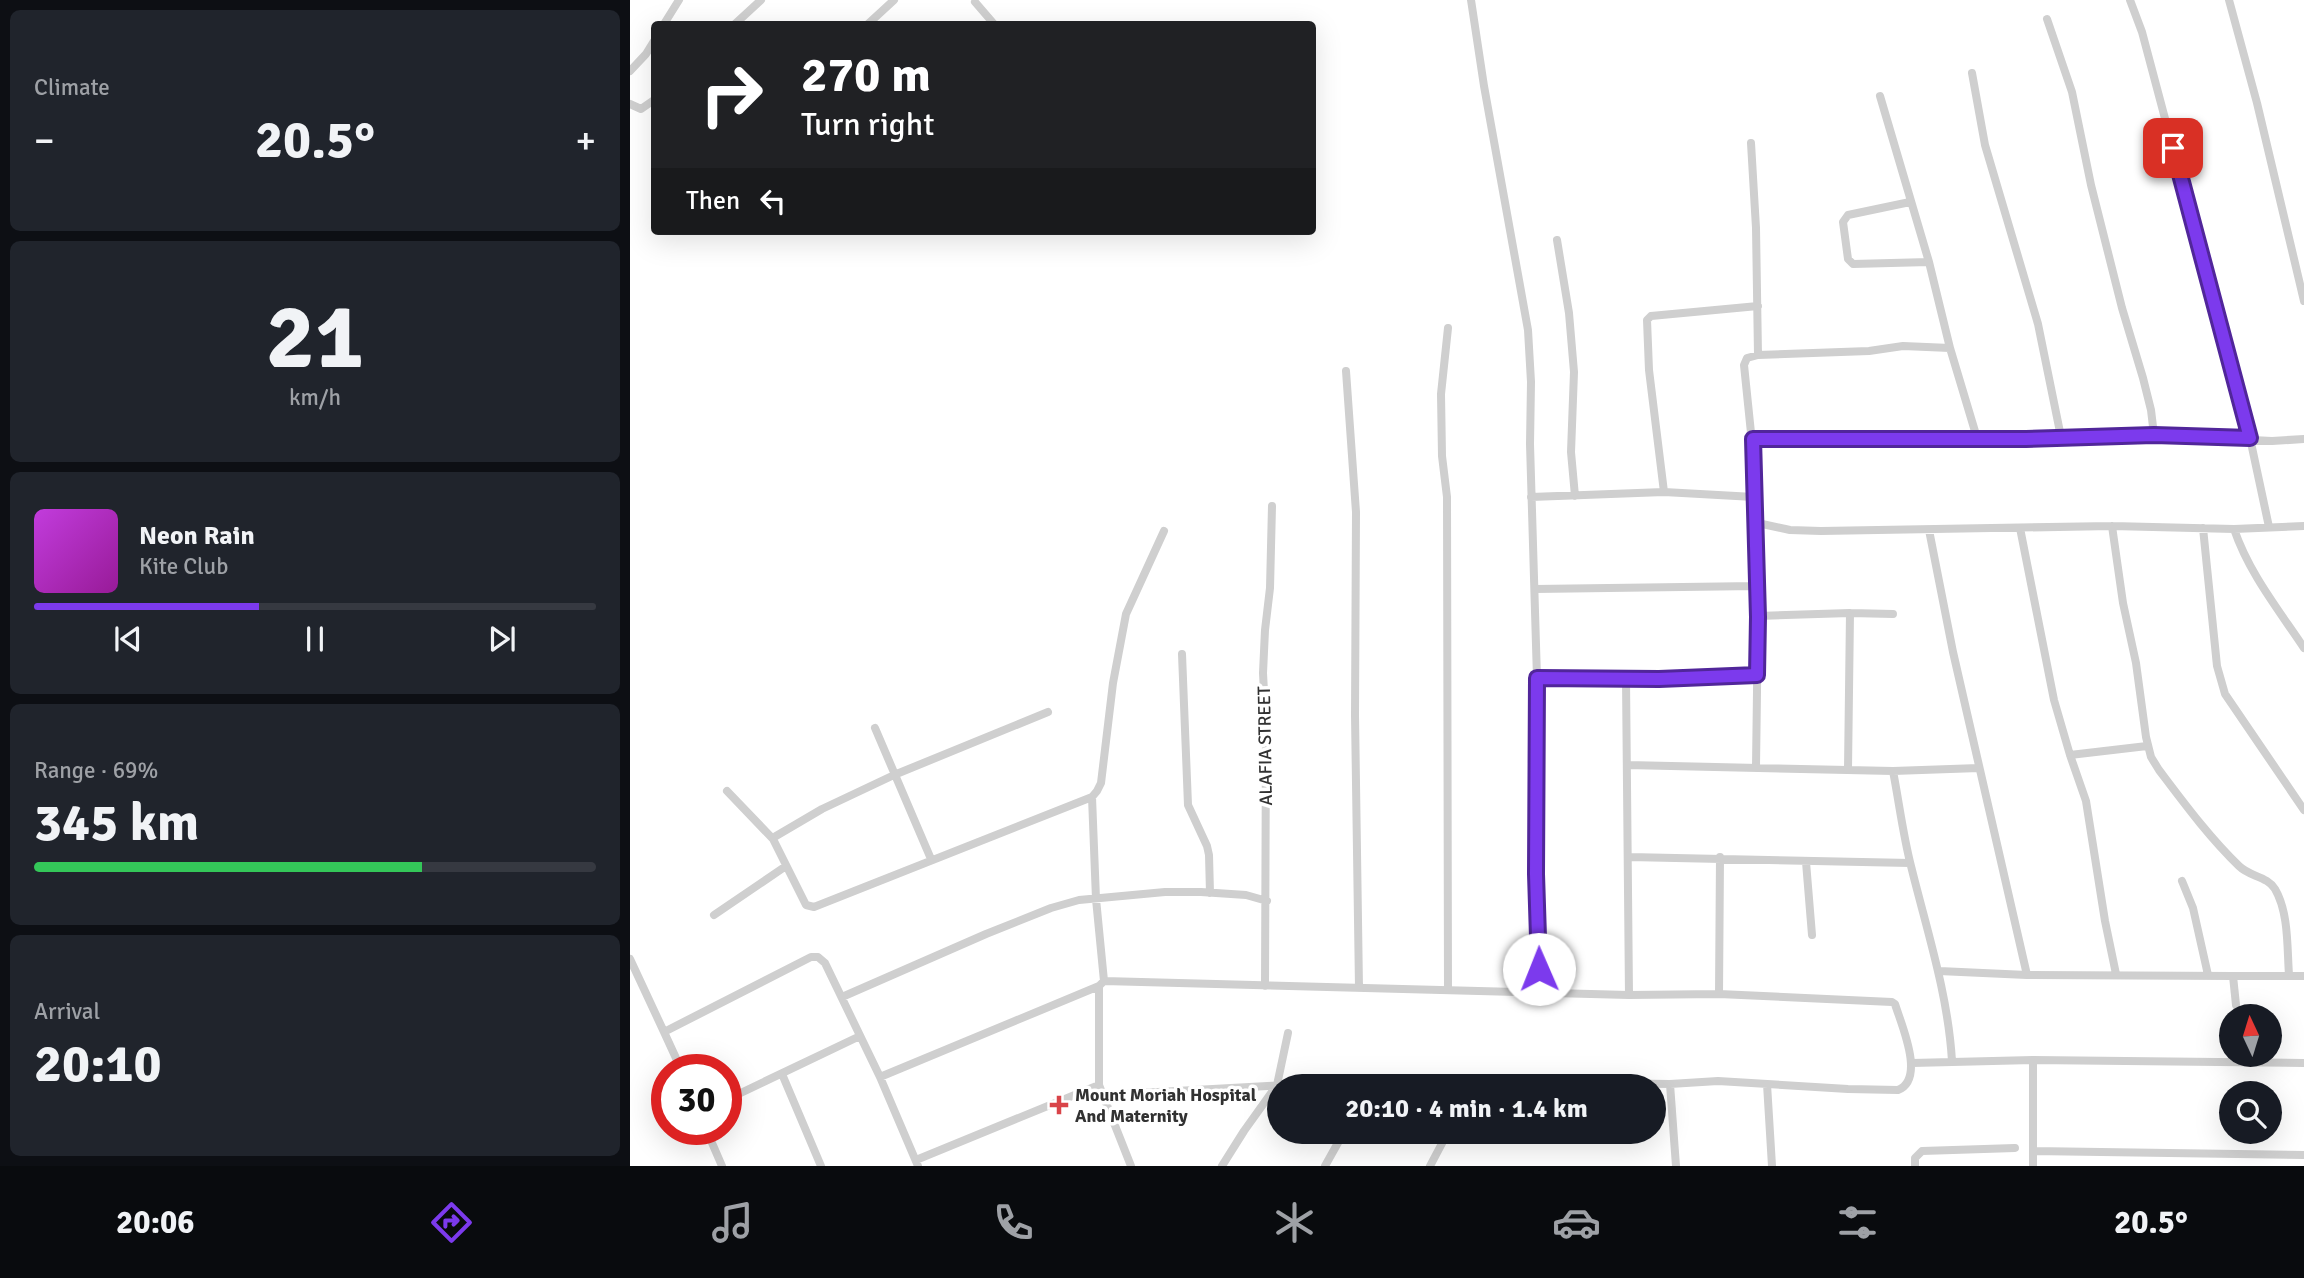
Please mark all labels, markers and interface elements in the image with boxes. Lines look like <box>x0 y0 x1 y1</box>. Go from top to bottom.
text: 270 m <box>801 45 931 105</box>
icon: right <box>686 49 777 140</box>
text: Climate <box>34 73 110 102</box>
text: Turn right <box>801 105 934 144</box>
text: 20.5° <box>255 108 375 172</box>
text: − <box>34 117 55 164</box>
text: + <box>575 117 596 164</box>
pin <box>2143 118 2203 178</box>
icon: arrive <box>2154 129 2192 167</box>
icon: left <box>754 182 792 220</box>
text: Then <box>686 185 740 217</box>
text: 21 <box>266 281 364 394</box>
text: km/h <box>289 383 341 412</box>
text: Neon Rain <box>139 520 255 552</box>
text: Kite Club <box>139 552 228 581</box>
icon: previous <box>109 620 147 658</box>
icon: pause <box>296 620 334 658</box>
icon: next <box>483 620 521 658</box>
street label: ALAFIA STREET <box>1253 686 1277 806</box>
text: Range · 69% <box>34 756 158 785</box>
text: 345 km <box>34 791 199 855</box>
position arrow <box>1502 932 1576 1006</box>
text: Arrival <box>34 997 100 1026</box>
north arrow <box>2219 1004 2282 1068</box>
map controls <box>2219 1004 2282 1144</box>
text: 20:10 <box>34 1032 162 1096</box>
speed limit sign: 30 <box>651 1054 742 1145</box>
button: search <box>2219 1081 2282 1144</box>
place label: Mount Moriah Hospital And Maternity <box>1075 1084 1257 1127</box>
text: 20:10 · 4 min · 1.4 km <box>1345 1093 1588 1125</box>
marker: Mount Moriah Hospital And Maternity <box>1049 1095 1069 1115</box>
icon: directions <box>427 1198 476 1247</box>
icon: music <box>708 1198 757 1247</box>
icon: phone <box>989 1198 1038 1247</box>
icon: climate <box>1270 1198 1319 1247</box>
icon: car <box>1552 1198 1601 1247</box>
icon: filters <box>1833 1198 1882 1247</box>
text: 20:06 <box>116 1203 195 1242</box>
text: 20.5° <box>2114 1203 2188 1242</box>

